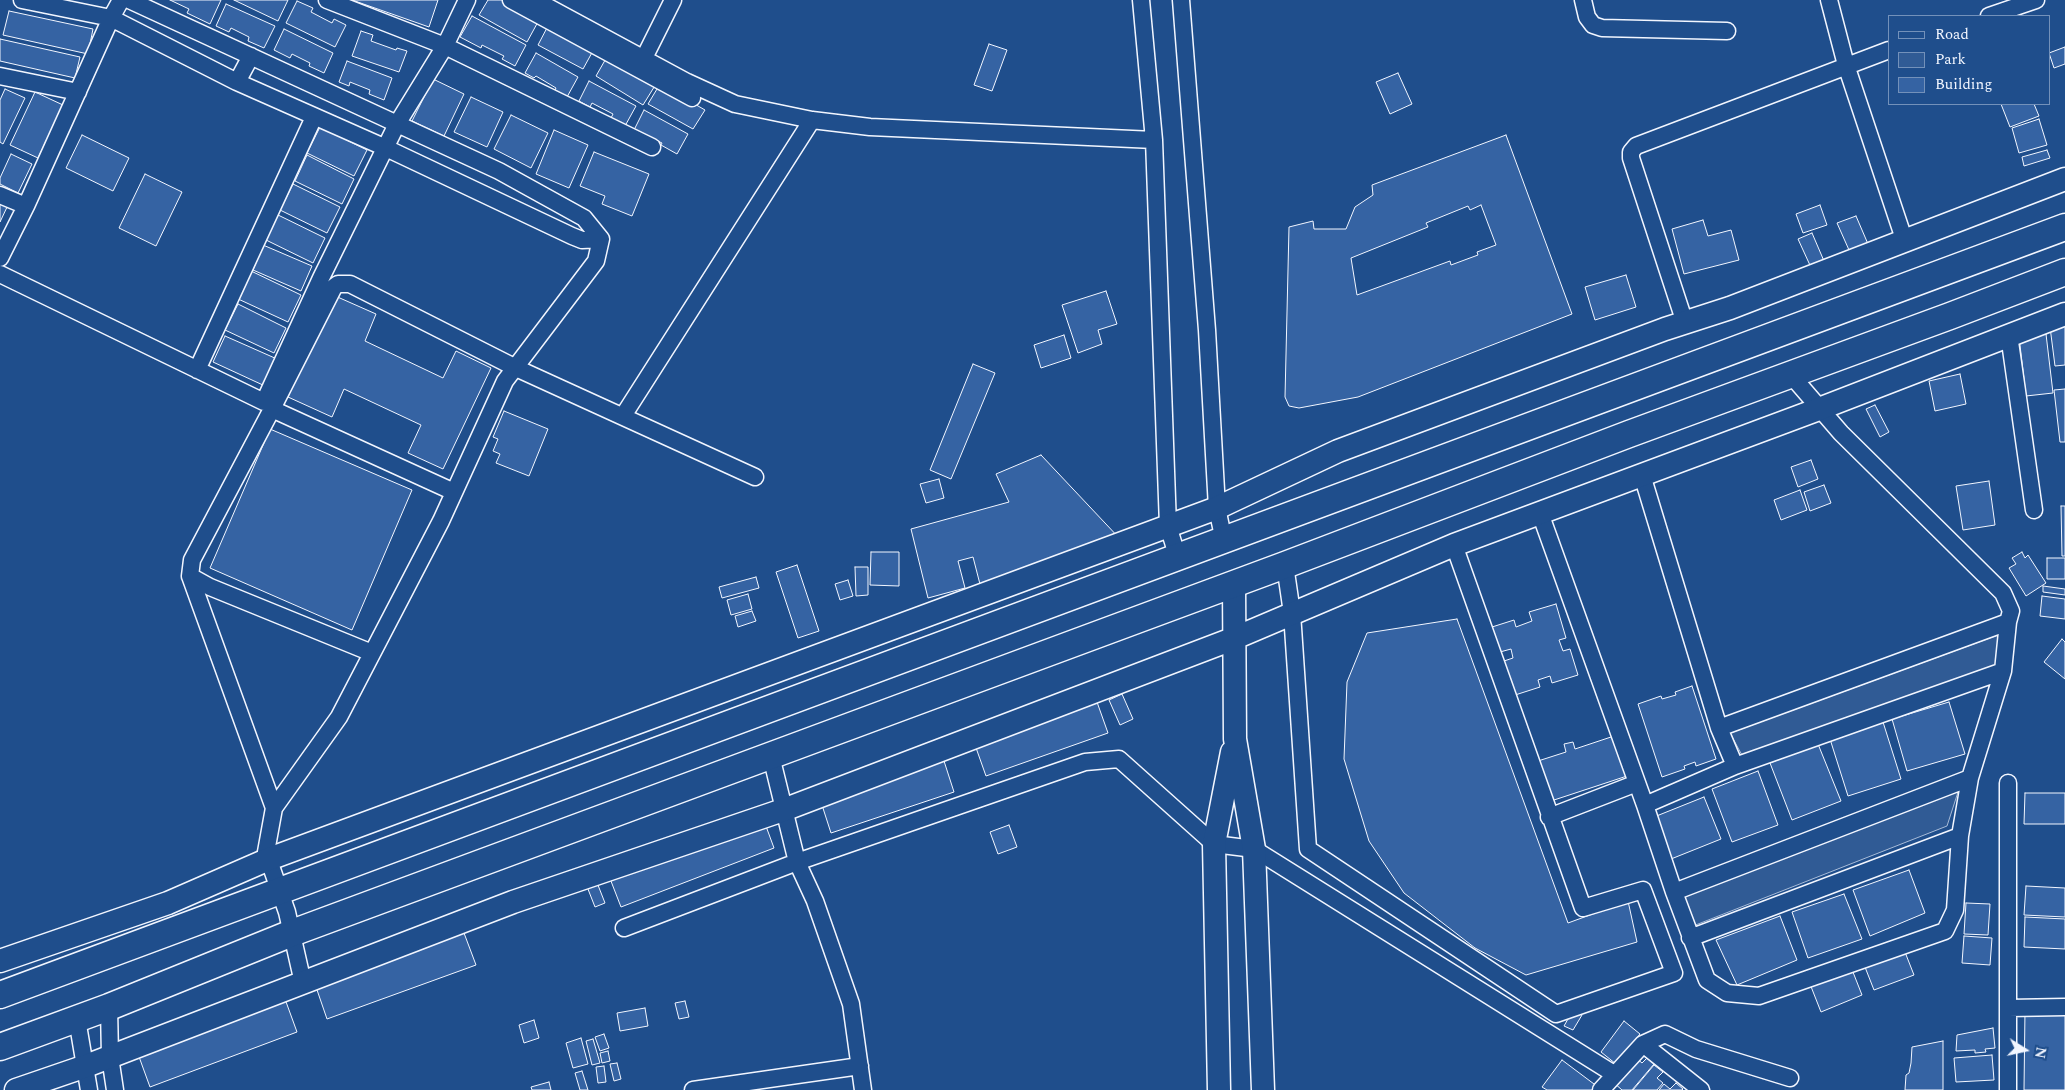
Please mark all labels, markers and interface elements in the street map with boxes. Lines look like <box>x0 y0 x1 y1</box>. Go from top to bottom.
legend <box>1888 15 2050 105</box>
text: Road <box>1935 23 1969 46</box>
text: Park <box>1935 48 1966 71</box>
text: Building <box>1935 73 1992 96</box>
north arrow <box>2000 1025 2050 1075</box>
text: N <box>2029 1045 2052 1060</box>

